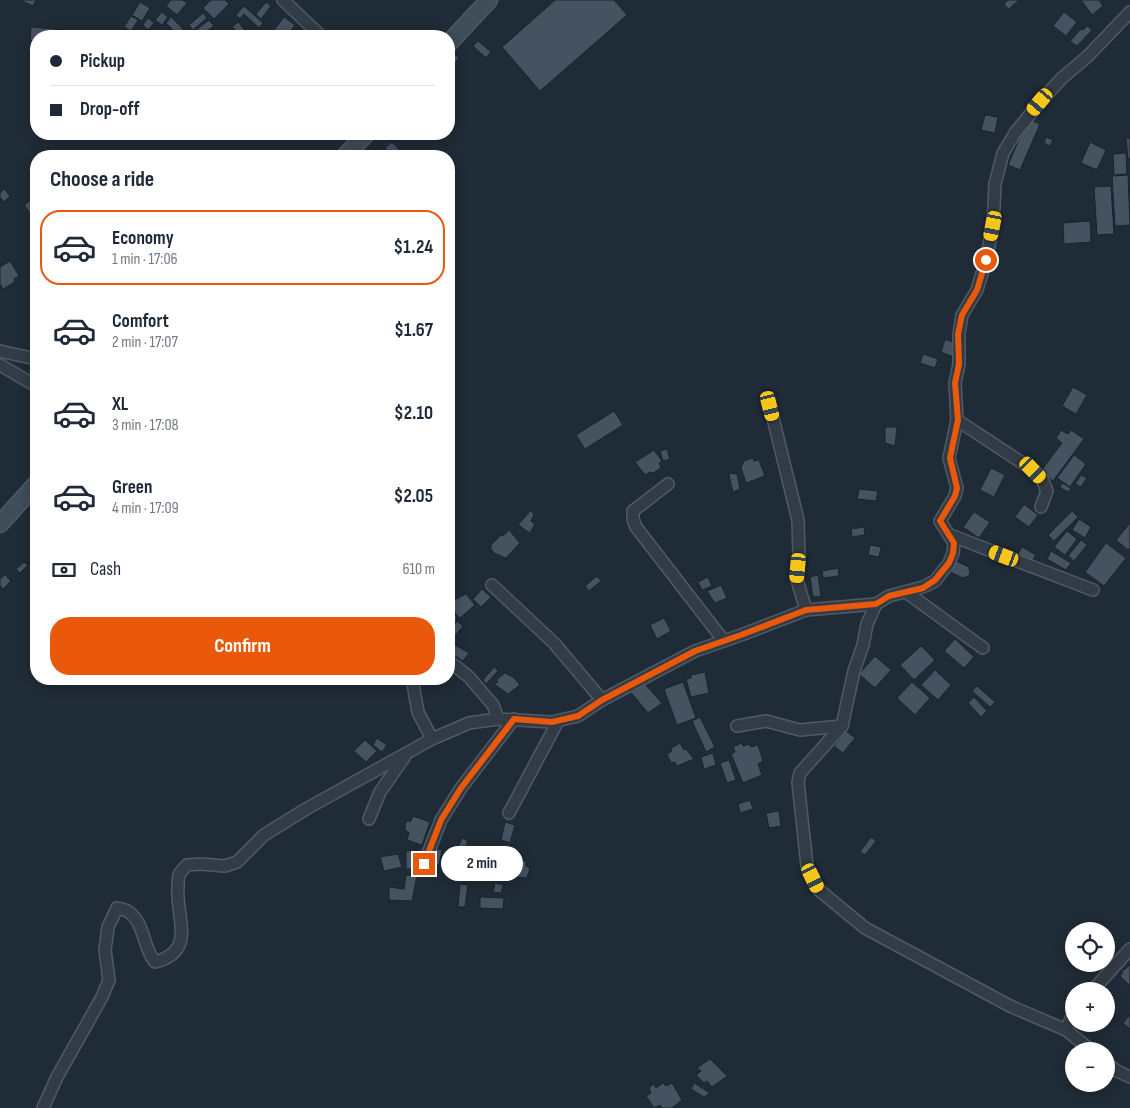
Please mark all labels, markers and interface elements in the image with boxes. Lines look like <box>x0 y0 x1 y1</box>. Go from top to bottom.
text: Pickup <box>80 50 125 73</box>
car <box>1024 86 1055 118</box>
text: Drop-off <box>80 98 140 121</box>
text: Choose a ride <box>50 166 154 193</box>
car <box>982 210 1003 242</box>
icon: car <box>52 225 97 270</box>
text: Economy <box>112 227 174 250</box>
text: $1.24 <box>394 236 433 259</box>
route start <box>975 249 997 271</box>
text: 1 min · 17:06 <box>112 250 178 269</box>
icon: car <box>52 308 97 353</box>
text: Comfort <box>112 310 169 333</box>
text: $1.67 <box>394 319 433 342</box>
text: 2 min · 17:07 <box>112 333 178 352</box>
car <box>759 390 780 422</box>
icon: car <box>52 391 97 436</box>
text: XL <box>112 393 128 416</box>
text: $2.10 <box>394 402 433 425</box>
text: 3 min · 17:08 <box>112 416 179 435</box>
car <box>1017 454 1048 486</box>
icon: car <box>52 474 97 519</box>
text: Green <box>112 476 152 499</box>
text: $2.05 <box>394 485 433 508</box>
text: 4 min · 17:09 <box>112 499 179 518</box>
car <box>987 544 1020 568</box>
car <box>789 552 806 584</box>
icon: cash <box>50 556 78 584</box>
text: Cash <box>90 558 121 581</box>
text: 610 m <box>402 560 435 579</box>
button: Confirm <box>50 617 435 675</box>
callout: 2 min <box>442 846 524 882</box>
route end <box>413 853 435 875</box>
text: 2 min <box>467 854 497 873</box>
car <box>799 861 826 895</box>
map controls <box>1065 922 1115 1092</box>
button: locate <box>1065 922 1115 972</box>
button: + <box>1065 982 1115 1032</box>
button: − <box>1065 1042 1115 1092</box>

